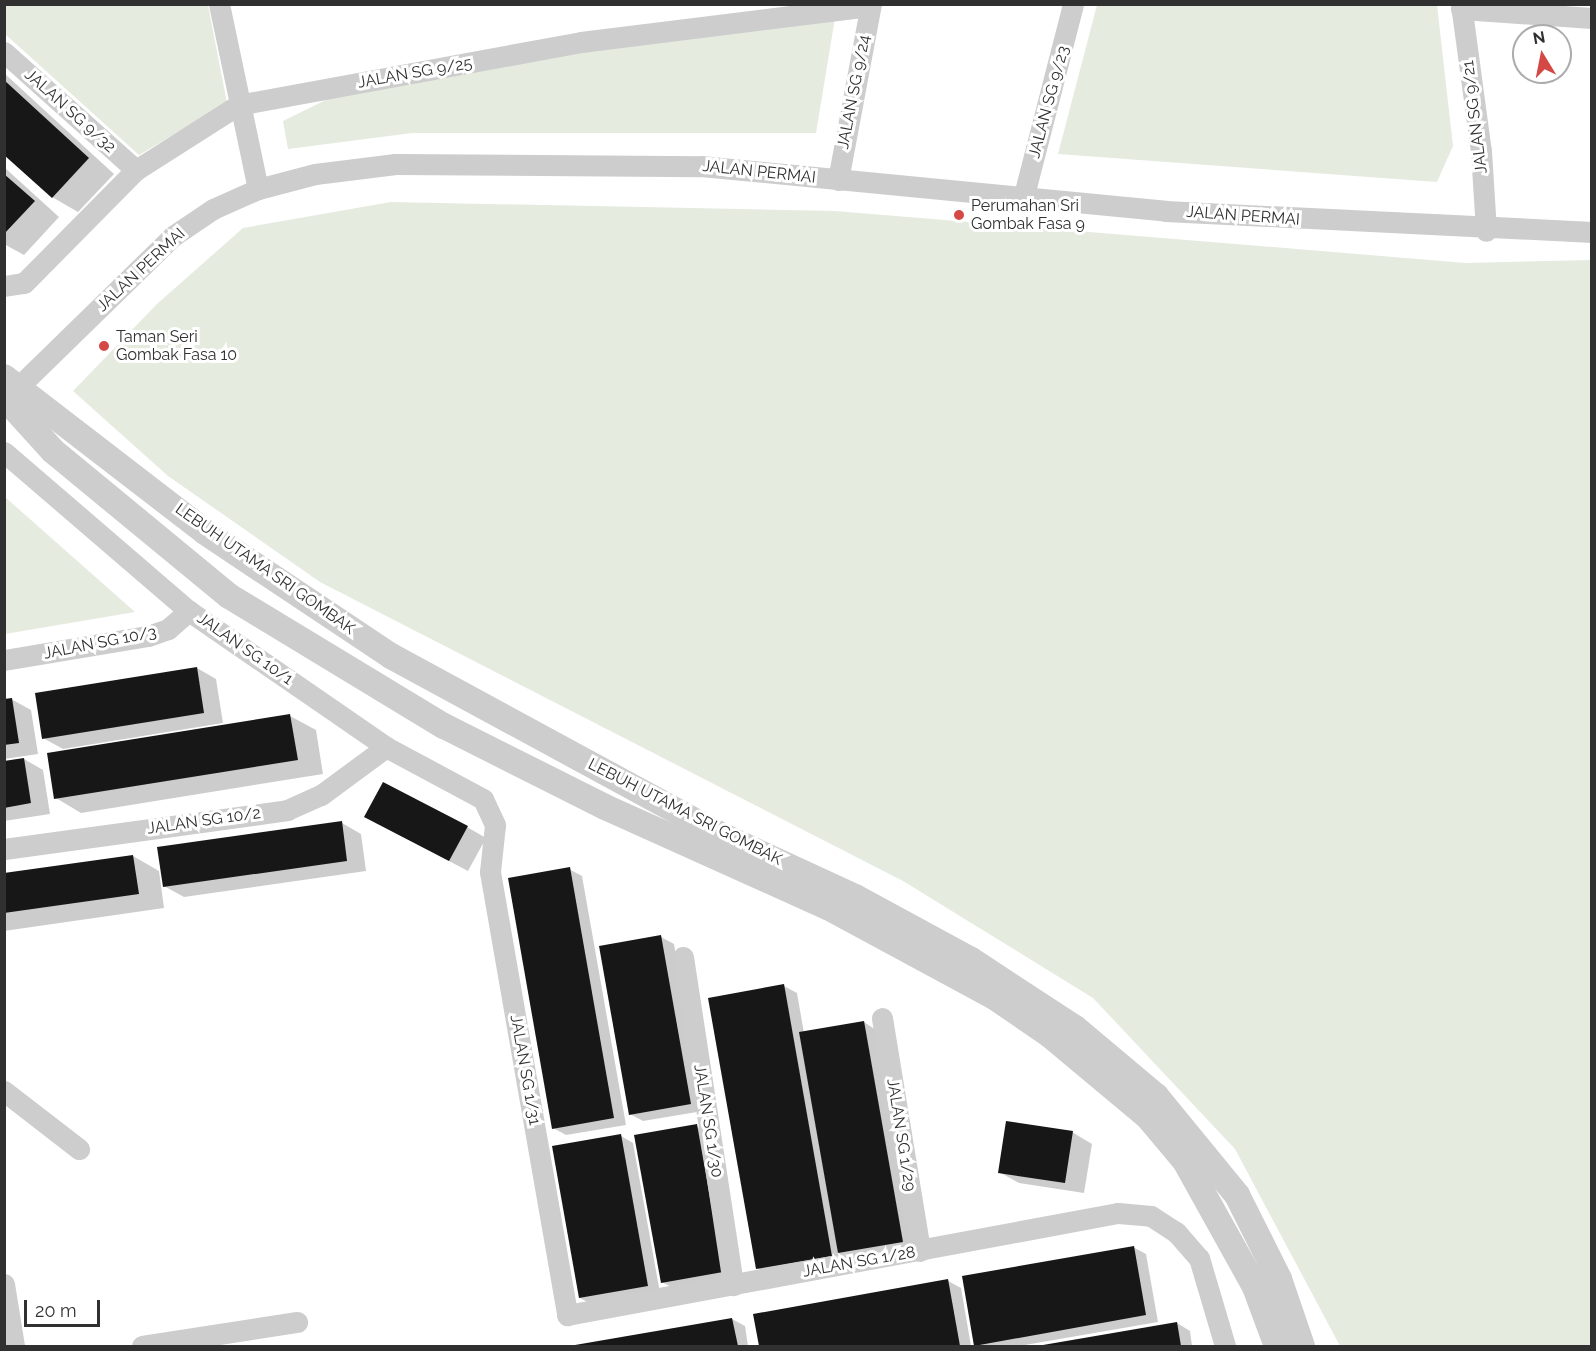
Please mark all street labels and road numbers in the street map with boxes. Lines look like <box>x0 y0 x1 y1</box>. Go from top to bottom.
street label: JALAN SG 9/24 <box>834 33 874 151</box>
street label: JALAN SG 9/23 <box>1025 44 1073 160</box>
street label: JALAN SG 9/25 <box>356 53 474 93</box>
street label: JALAN SG 9/21 <box>1459 59 1491 175</box>
street label: JALAN SG 9/32 <box>21 65 119 157</box>
street label: JALAN PERMAI <box>701 157 817 187</box>
street label: JALAN PERMAI <box>1186 202 1300 230</box>
street label: JALAN PERMAI <box>93 224 189 316</box>
street label: LEBUH UTAMA SRI GOMBAK <box>171 499 359 639</box>
street label: JALAN SG 10/1 <box>193 609 297 689</box>
street label: JALAN SG 10/3 <box>42 623 158 663</box>
street label: LEBUH UTAMA SRI GOMBAK <box>585 755 785 869</box>
street label: JALAN SG 10/2 <box>146 804 262 838</box>
street label: JALAN SG 1/31 <box>506 1013 544 1127</box>
street label: JALAN SG 1/30 <box>690 1063 726 1179</box>
street label: JALAN SG 1/29 <box>883 1077 919 1193</box>
street label: JALAN SG 1/28 <box>801 1243 917 1281</box>

